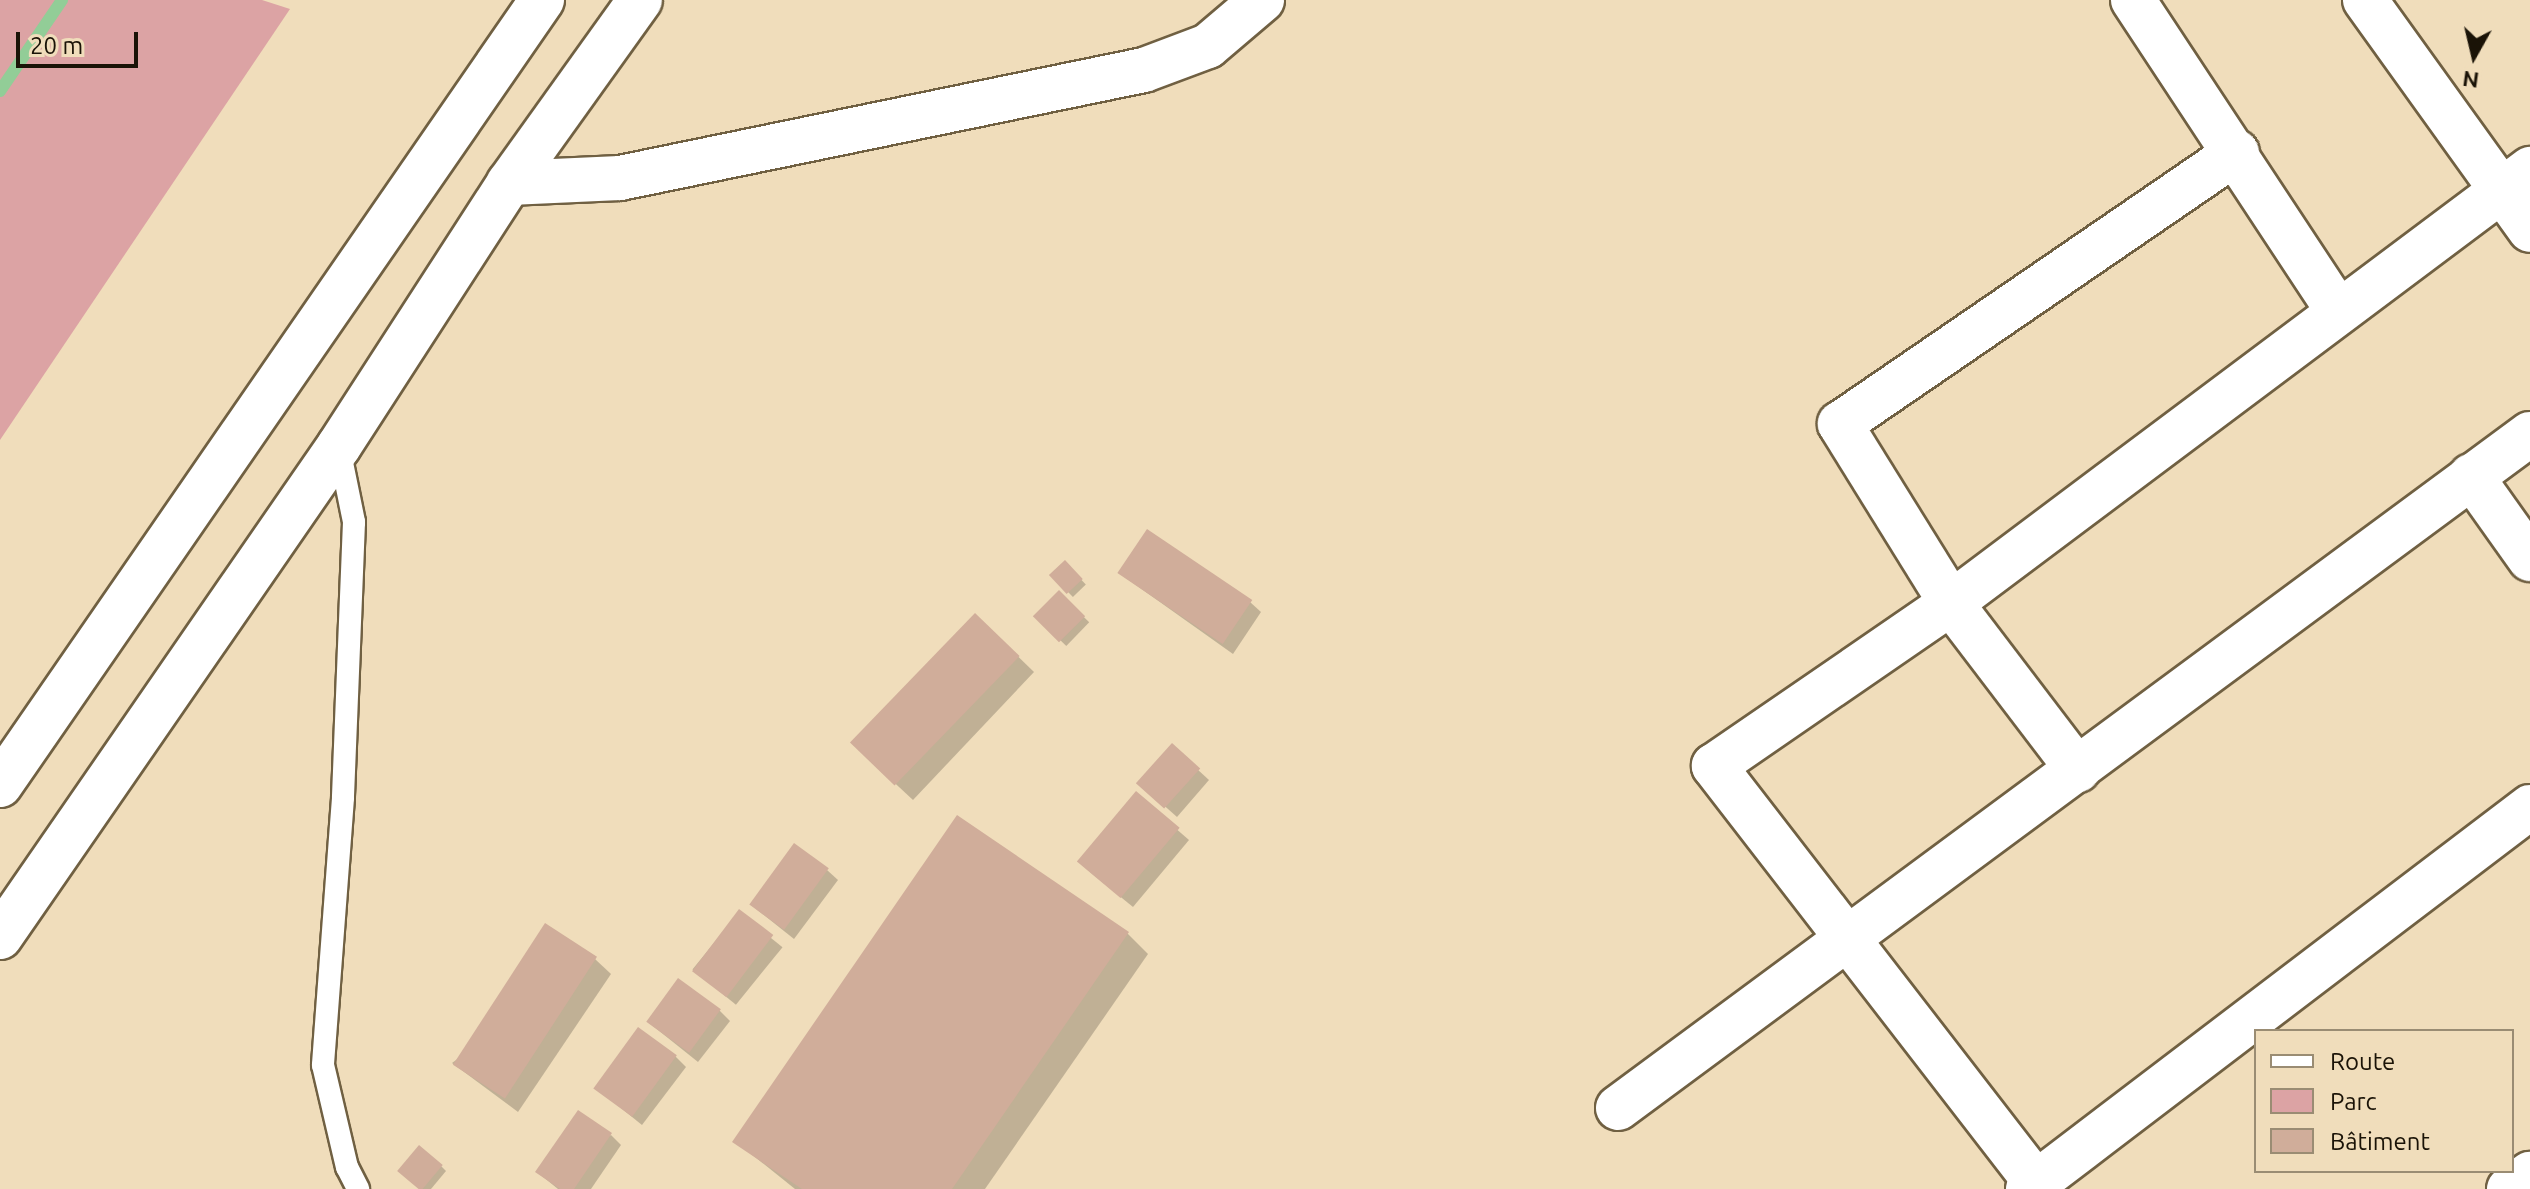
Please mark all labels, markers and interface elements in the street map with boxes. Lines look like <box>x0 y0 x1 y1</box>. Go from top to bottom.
scale bar <box>20 16 142 66</box>
north arrow <box>2434 16 2514 96</box>
text: 20 m <box>30 32 83 59</box>
text: N <box>2461 67 2480 94</box>
legend <box>2254 1029 2514 1173</box>
text: Route <box>2330 1048 2395 1075</box>
text: Parc <box>2330 1088 2377 1115</box>
text: Bâtiment <box>2330 1128 2430 1155</box>

